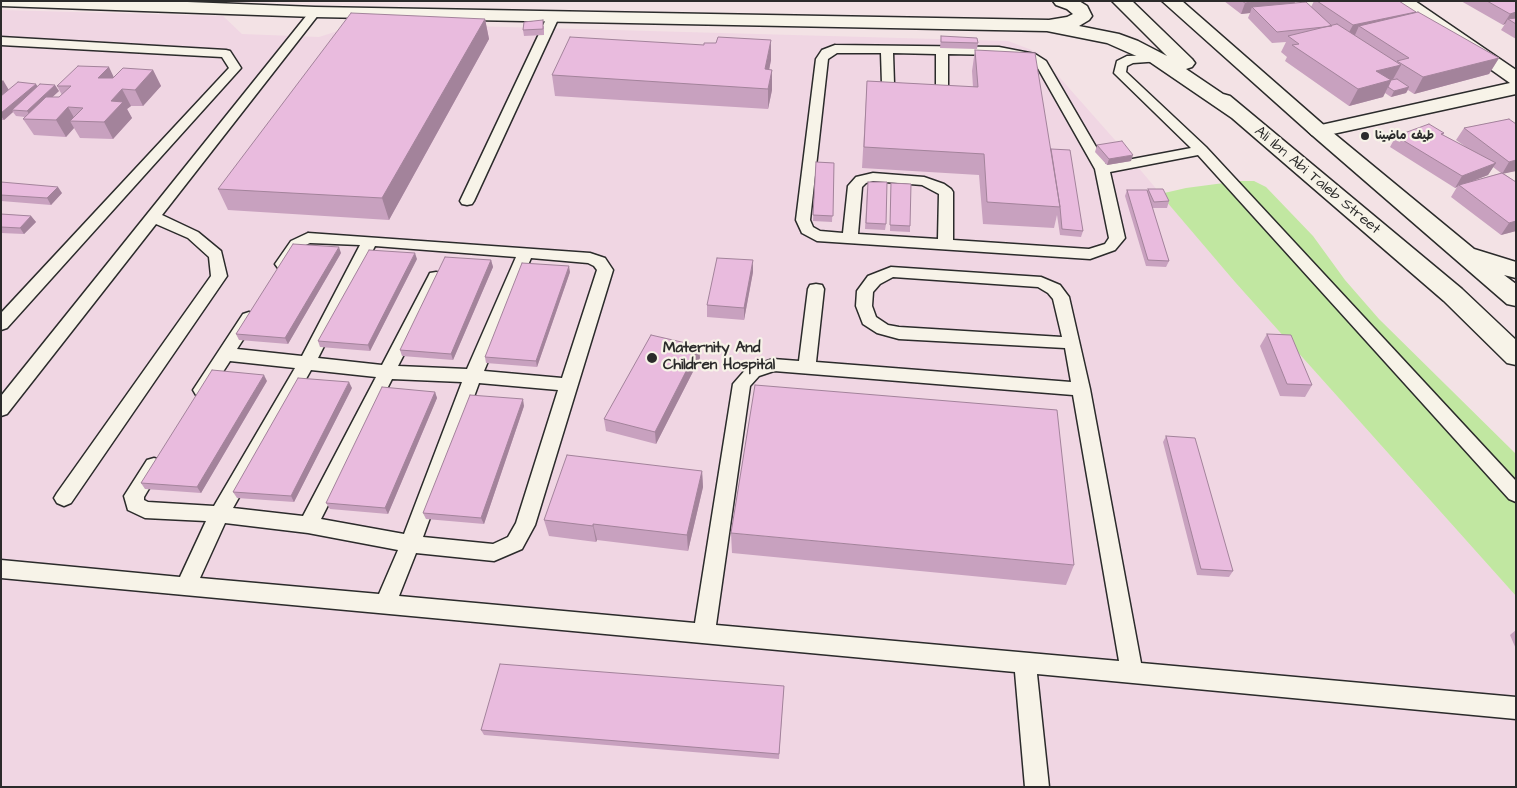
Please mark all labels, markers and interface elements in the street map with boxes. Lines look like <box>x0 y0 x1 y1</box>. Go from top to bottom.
street label: Ali Ibn Abi Taleb Street <box>1250 123 1384 239</box>
place label: طيف ماضينا <box>1375 129 1434 143</box>
marker: طيف ماضينا <box>1359 130 1371 142</box>
place label: Maternity And Children Hospital <box>663 340 775 375</box>
marker: Maternity And Children Hospital <box>645 351 659 365</box>

